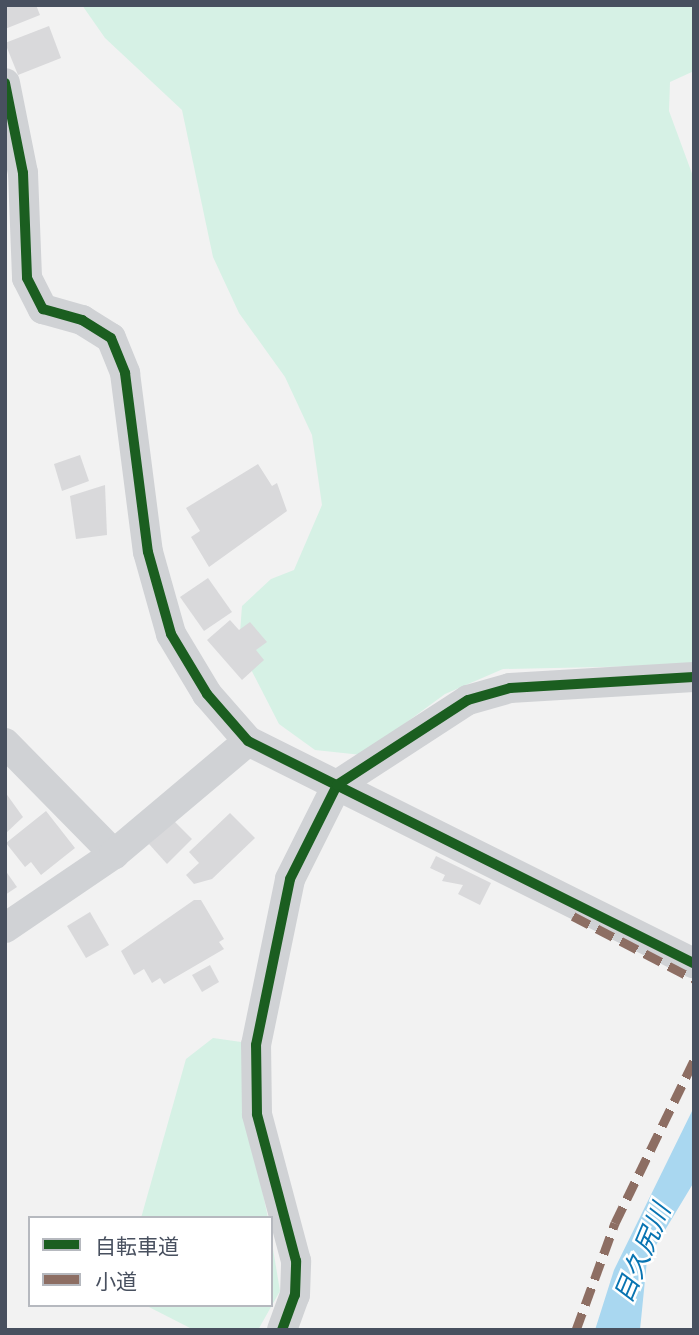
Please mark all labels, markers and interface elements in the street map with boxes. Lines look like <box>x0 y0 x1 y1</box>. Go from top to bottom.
water label: 目久尻川 <box>607 1199 677 1307</box>
legend <box>28 1216 273 1307</box>
text: 自転車道 <box>95 1233 179 1258</box>
text: 小道 <box>95 1268 137 1293</box>

